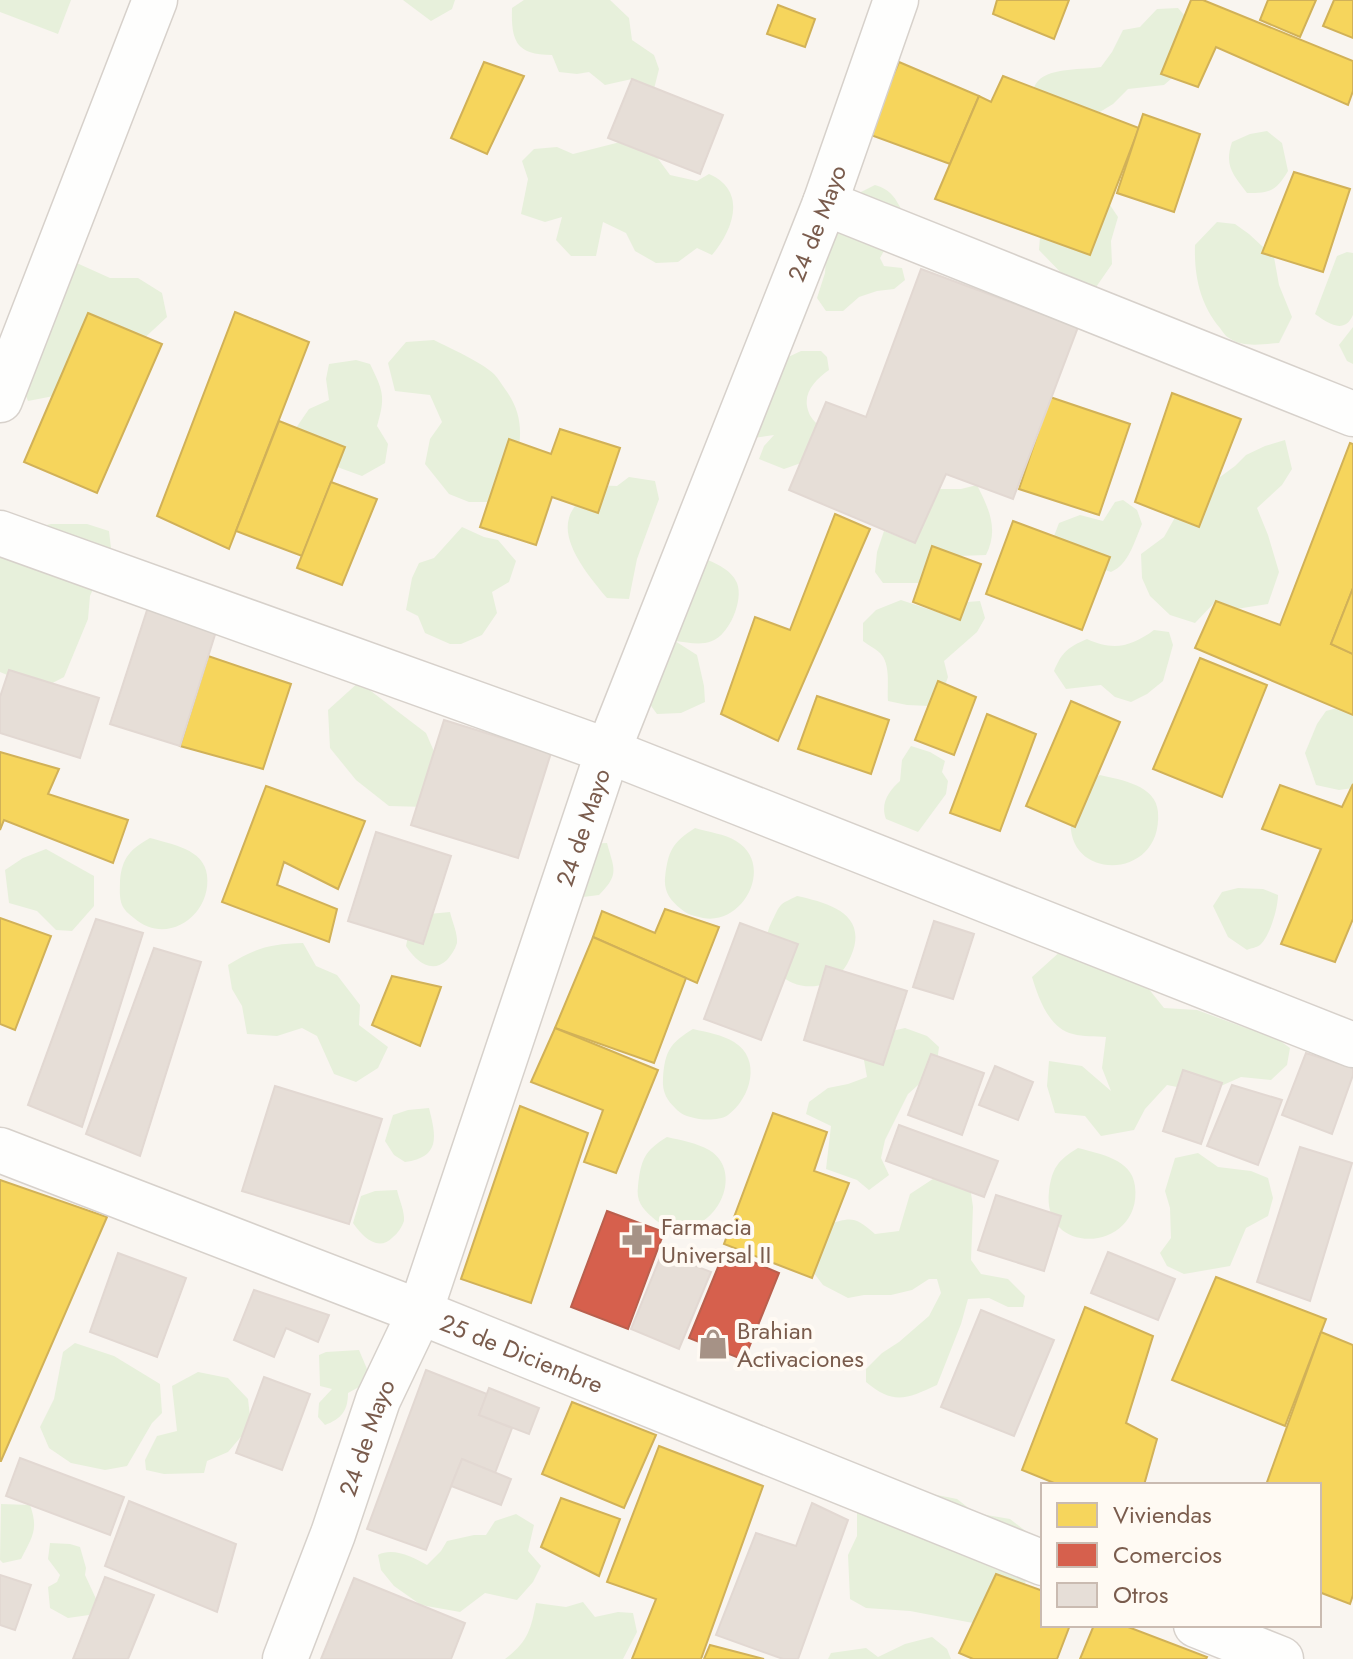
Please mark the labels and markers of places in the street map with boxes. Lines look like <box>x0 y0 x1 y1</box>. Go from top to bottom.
place label: Farmacia Universal II <box>661 1209 771 1272</box>
pharmacy icon: Farmacia Universal II <box>620 1223 654 1257</box>
place label: Brahian Activaciones <box>737 1313 864 1376</box>
shop icon: Brahian Activaciones <box>696 1327 730 1361</box>

